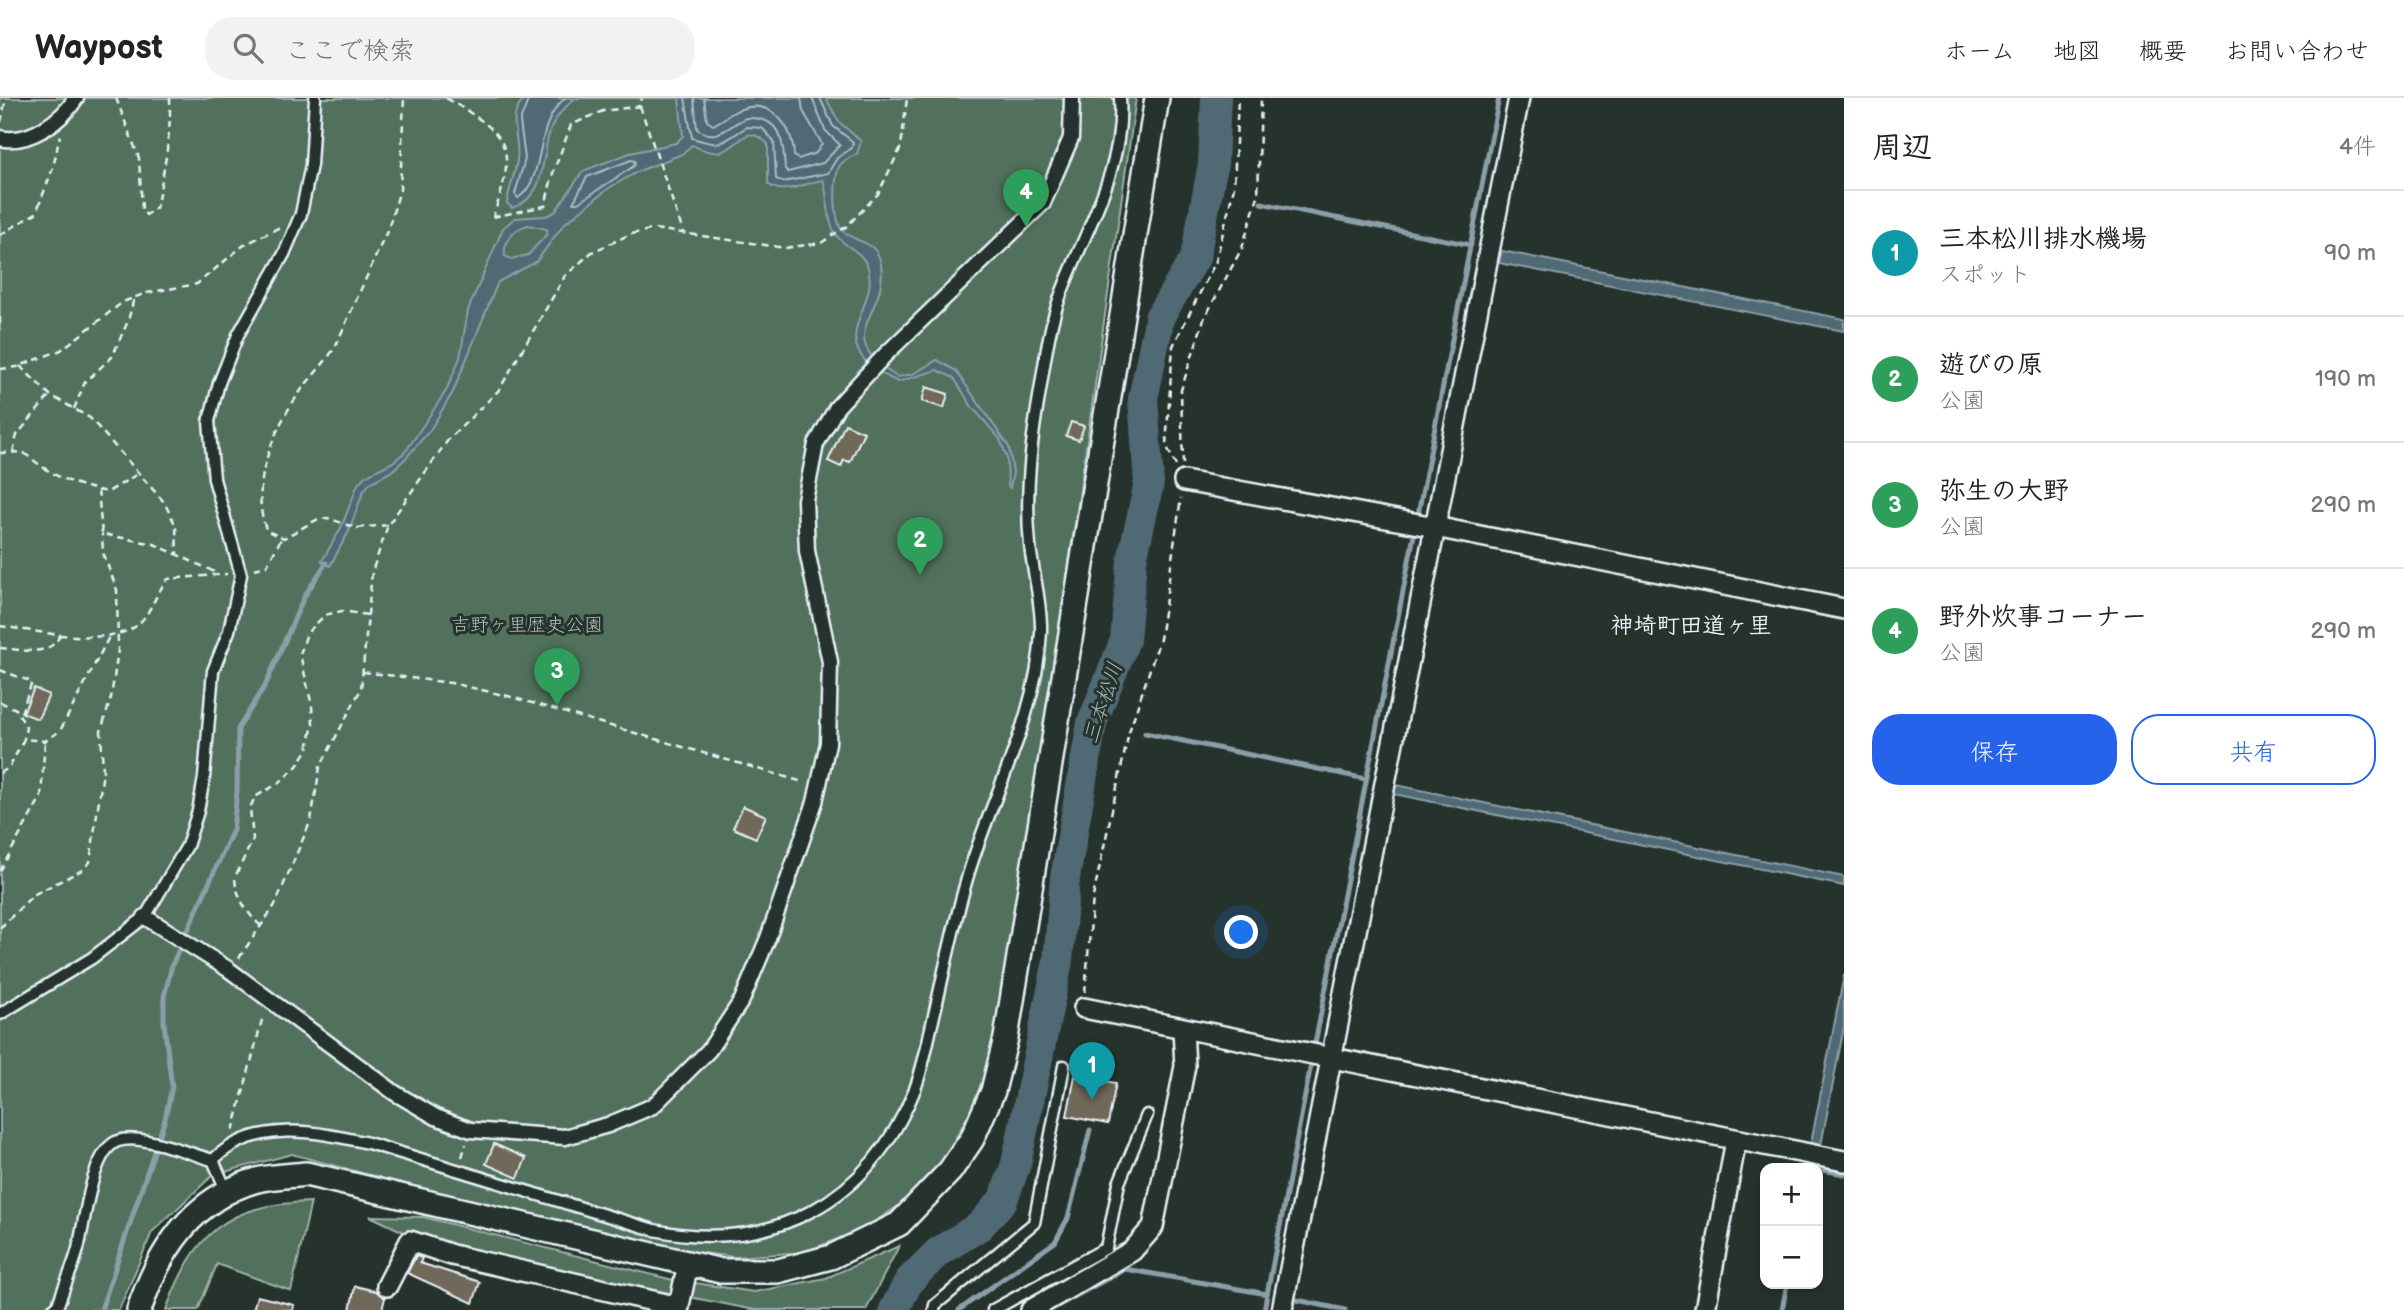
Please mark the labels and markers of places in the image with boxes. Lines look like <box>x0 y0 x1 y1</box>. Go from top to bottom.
pin: 4 <box>1003 169 1049 227</box>
pin: 2 <box>897 517 943 575</box>
pin: 3 <box>534 648 580 706</box>
pin: 1 <box>1069 1042 1115 1100</box>

